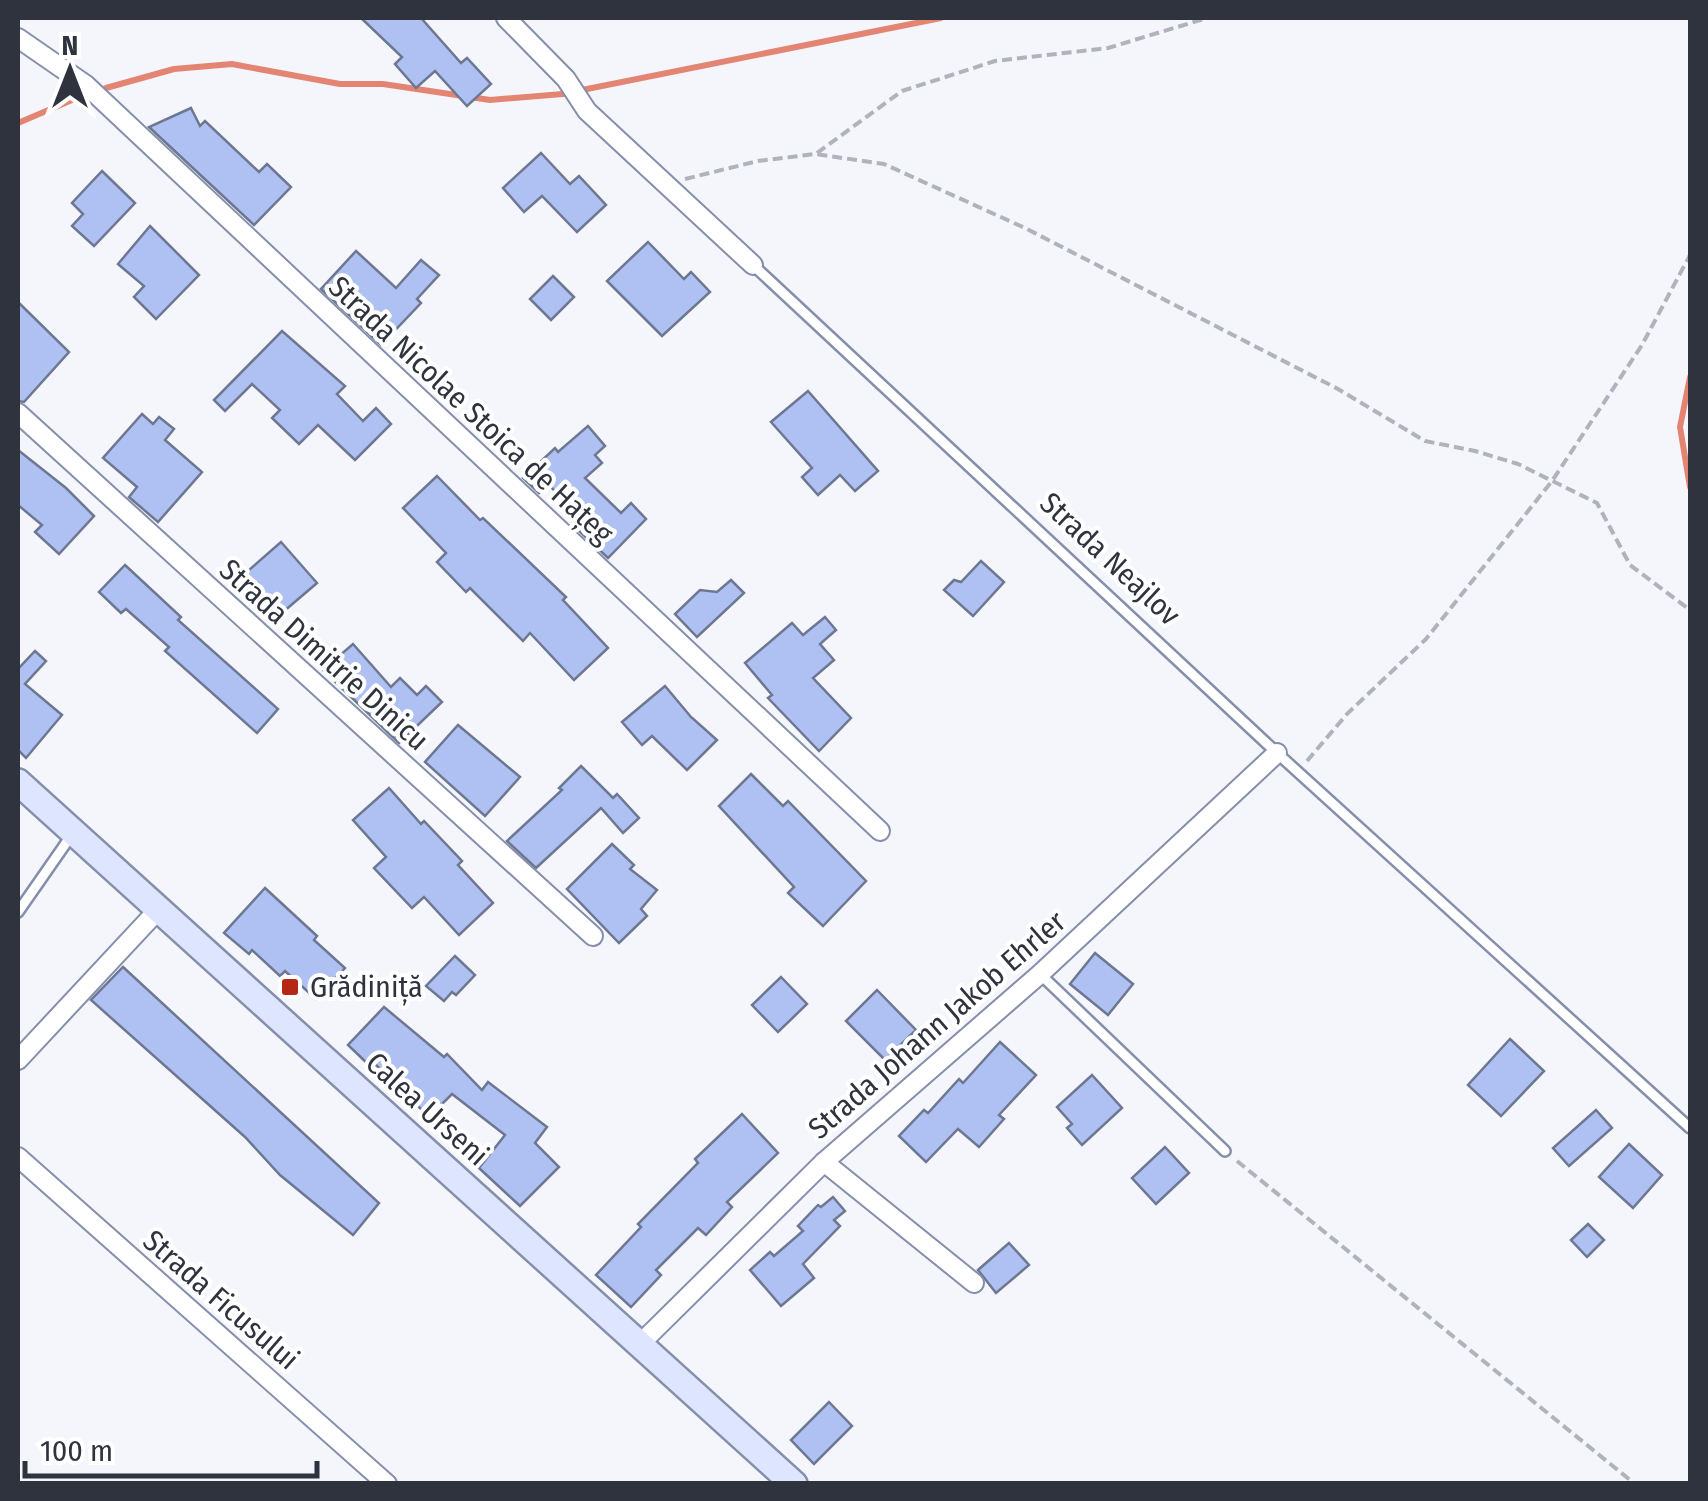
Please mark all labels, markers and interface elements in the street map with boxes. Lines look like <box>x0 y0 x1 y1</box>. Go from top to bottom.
north arrow <box>20 20 120 120</box>
text: N <box>62 29 78 62</box>
street label: Strada Nicolae Stoica de Hațeg <box>321 269 621 553</box>
street label: Strada Neajlov <box>1033 485 1188 633</box>
street label: Strada Dimitrie Dinicu <box>212 552 436 758</box>
street label: Strada Johann Jakob Ehrler <box>801 903 1073 1146</box>
place label: Grădiniță <box>310 969 423 1006</box>
marker: Grădiniță <box>279 976 301 998</box>
street label: Calea Urseni <box>358 1045 496 1173</box>
street label: Strada Ficusului <box>136 1223 306 1377</box>
scale bar <box>25 1416 318 1478</box>
text: 100 m <box>40 1433 113 1469</box>

